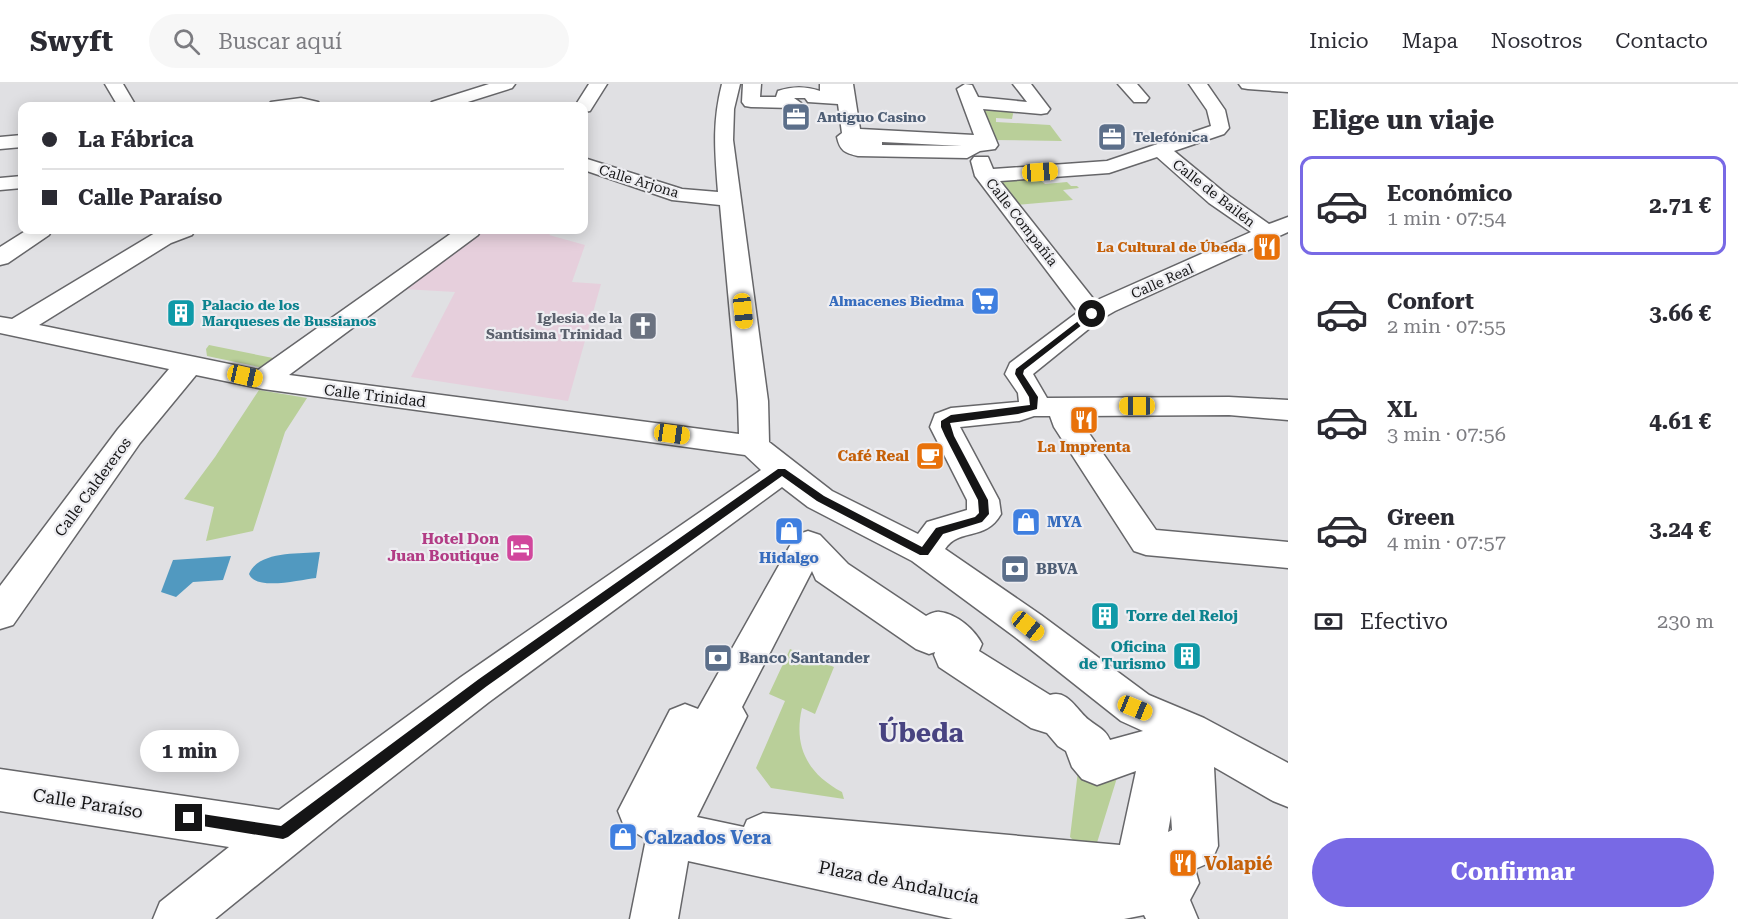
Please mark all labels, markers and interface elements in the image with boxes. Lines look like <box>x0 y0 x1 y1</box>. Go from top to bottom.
search box <box>149 14 569 68</box>
text: Swyft <box>30 25 113 58</box>
icon: search <box>170 25 203 58</box>
text: Buscar aquí <box>218 29 342 54</box>
text: Inicio <box>1309 29 1369 53</box>
text: Mapa <box>1402 29 1458 53</box>
text: Nosotros <box>1491 29 1582 53</box>
text: Contacto <box>1615 29 1708 53</box>
office icon: Antiguo Casino <box>780 101 812 133</box>
text: Elige un viaje <box>1312 104 1494 136</box>
place label: Antiguo Casino <box>817 109 926 125</box>
office icon: Telefónica <box>1096 121 1128 153</box>
text: La Fábrica <box>78 127 194 152</box>
place label: Telefónica <box>1133 129 1209 145</box>
street label: Calle de Bailén <box>1170 156 1258 230</box>
street label: Calle Arjona <box>597 161 681 201</box>
car <box>1021 162 1059 182</box>
street label: Calle Compañía <box>983 175 1061 269</box>
icon: car <box>1315 179 1369 233</box>
text: Económico <box>1387 181 1513 206</box>
text: Calle Paraíso <box>78 185 222 210</box>
text: 2.71 € <box>1649 193 1711 218</box>
text: 1 min · 07:54 <box>1387 206 1506 230</box>
restaurant icon: La Cultural de Úbeda <box>1251 231 1283 263</box>
place label: La Cultural de Úbeda <box>1097 239 1247 255</box>
street label: Calle Real <box>1128 260 1196 302</box>
supermarket icon: Almacenes Biedma <box>969 285 1001 317</box>
icon: car <box>1315 287 1369 341</box>
text: Confort <box>1387 289 1474 314</box>
car <box>732 292 754 330</box>
place label: Almacenes Biedma <box>829 293 965 309</box>
building icon: Palacio de los Marqueses de Bussianos <box>165 297 197 329</box>
place label: Palacio de los Marqueses de Bussianos <box>202 297 376 329</box>
route start <box>1078 300 1105 327</box>
text: 3.66 € <box>1649 301 1711 326</box>
place label: Iglesia de la Santísima Trinidad <box>486 310 623 342</box>
church icon: Iglesia de la Santísima Trinidad <box>627 310 659 342</box>
text: 2 min · 07:55 <box>1387 314 1506 338</box>
car <box>225 363 265 389</box>
street label: Calle Trinidad <box>323 381 427 411</box>
icon: car <box>1315 395 1369 449</box>
car <box>1119 397 1155 415</box>
text: XL <box>1387 397 1417 422</box>
restaurant icon: La Imprenta <box>1068 404 1100 436</box>
text: 4.61 € <box>1649 409 1711 434</box>
text: 3 min · 07:56 <box>1387 422 1506 446</box>
car <box>653 423 691 445</box>
street label: Calle Caldereros <box>51 434 135 540</box>
place label: La Imprenta <box>1037 438 1131 456</box>
cafe icon: Café Real <box>914 440 946 472</box>
place label: Café Real <box>838 447 909 465</box>
icon: car <box>1315 503 1369 557</box>
text: Green <box>1387 505 1455 530</box>
shop icon: MYA <box>1010 506 1042 538</box>
place label: MYA <box>1047 513 1082 531</box>
shop icon: Hidalgo <box>773 515 805 547</box>
text: 3.24 € <box>1649 517 1711 542</box>
place label: Hotel Don Juan Boutique <box>387 530 499 565</box>
text: 4 min · 07:57 <box>1387 530 1506 554</box>
hotel icon: Hotel Don Juan Boutique <box>504 532 536 564</box>
place label: Hidalgo <box>759 549 819 567</box>
bank icon: BBVA <box>999 553 1031 585</box>
place label: BBVA <box>1036 560 1078 578</box>
building icon: Torre del Reloj <box>1089 600 1121 632</box>
icon: cash <box>1312 605 1345 638</box>
place label: Torre del Reloj <box>1126 607 1238 625</box>
car <box>1008 608 1048 644</box>
text: Efectivo <box>1360 609 1448 634</box>
text: 230 m <box>1657 609 1714 633</box>
place label: Oficina de Turismo <box>1079 638 1166 673</box>
building icon: Oficina de Turismo <box>1171 640 1203 672</box>
bank icon: Banco Santander <box>702 642 734 674</box>
place label: Banco Santander <box>739 649 870 667</box>
car <box>1115 693 1155 723</box>
district label: Úbeda <box>878 716 964 748</box>
callout: 1 min <box>140 731 238 773</box>
text: 1 min <box>162 739 217 763</box>
street label: Calle Paraíso <box>31 784 145 822</box>
route end <box>175 804 202 831</box>
shop icon: Calzados Vera <box>607 821 639 853</box>
place label: Calzados Vera <box>644 827 772 848</box>
button: Confirmar <box>1312 838 1714 907</box>
restaurant icon: Volapié <box>1167 847 1199 879</box>
place label: Volapié <box>1204 853 1273 874</box>
street label: Plaza de Andalucía <box>817 856 981 908</box>

